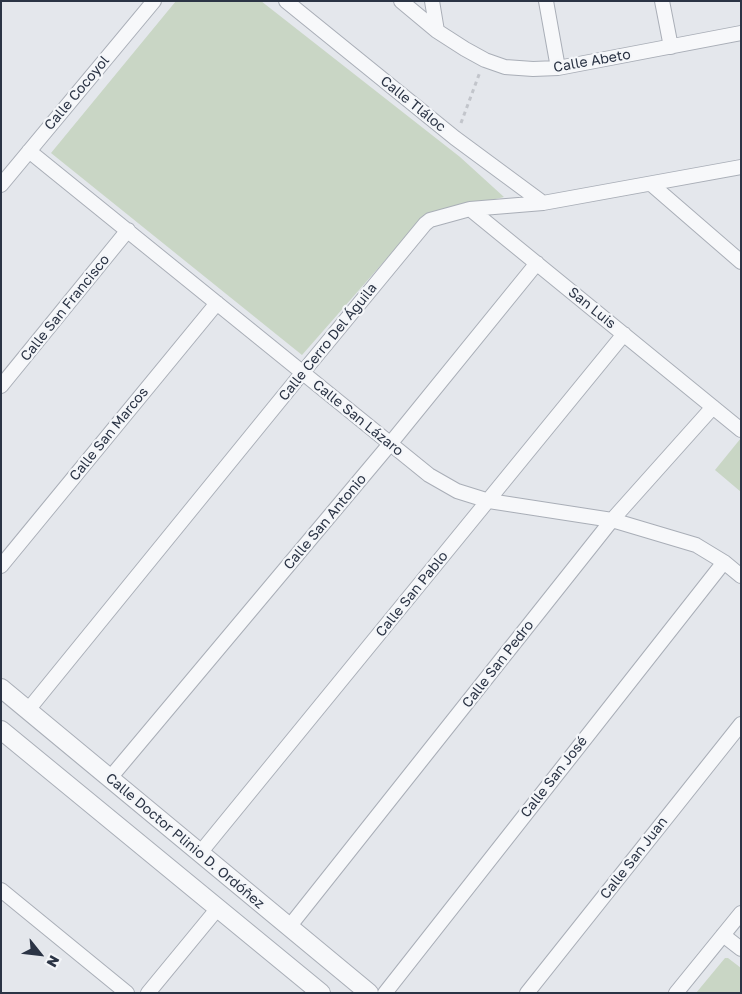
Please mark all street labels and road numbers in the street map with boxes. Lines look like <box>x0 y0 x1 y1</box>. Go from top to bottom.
street label: Calle Abeto <box>552 46 632 76</box>
street label: Calle Cocoyol <box>41 52 113 134</box>
street label: Calle Tláloc <box>377 73 449 135</box>
street label: Calle San Francisco <box>17 251 113 365</box>
street label: Calle Cerro Del Águila <box>275 280 381 404</box>
street label: San Luis <box>565 284 619 332</box>
street label: Calle San Lázaro <box>309 376 407 460</box>
street label: Calle San Marcos <box>66 384 152 484</box>
street label: Calle San Antonio <box>280 471 370 573</box>
street label: Calle San Pablo <box>372 548 452 640</box>
street label: Calle San Pedro <box>459 617 537 711</box>
street label: Calle San José <box>517 733 591 821</box>
street label: Calle Doctor Plinio D. Ordóñez <box>102 770 268 912</box>
street label: Calle San Juan <box>597 814 671 902</box>

